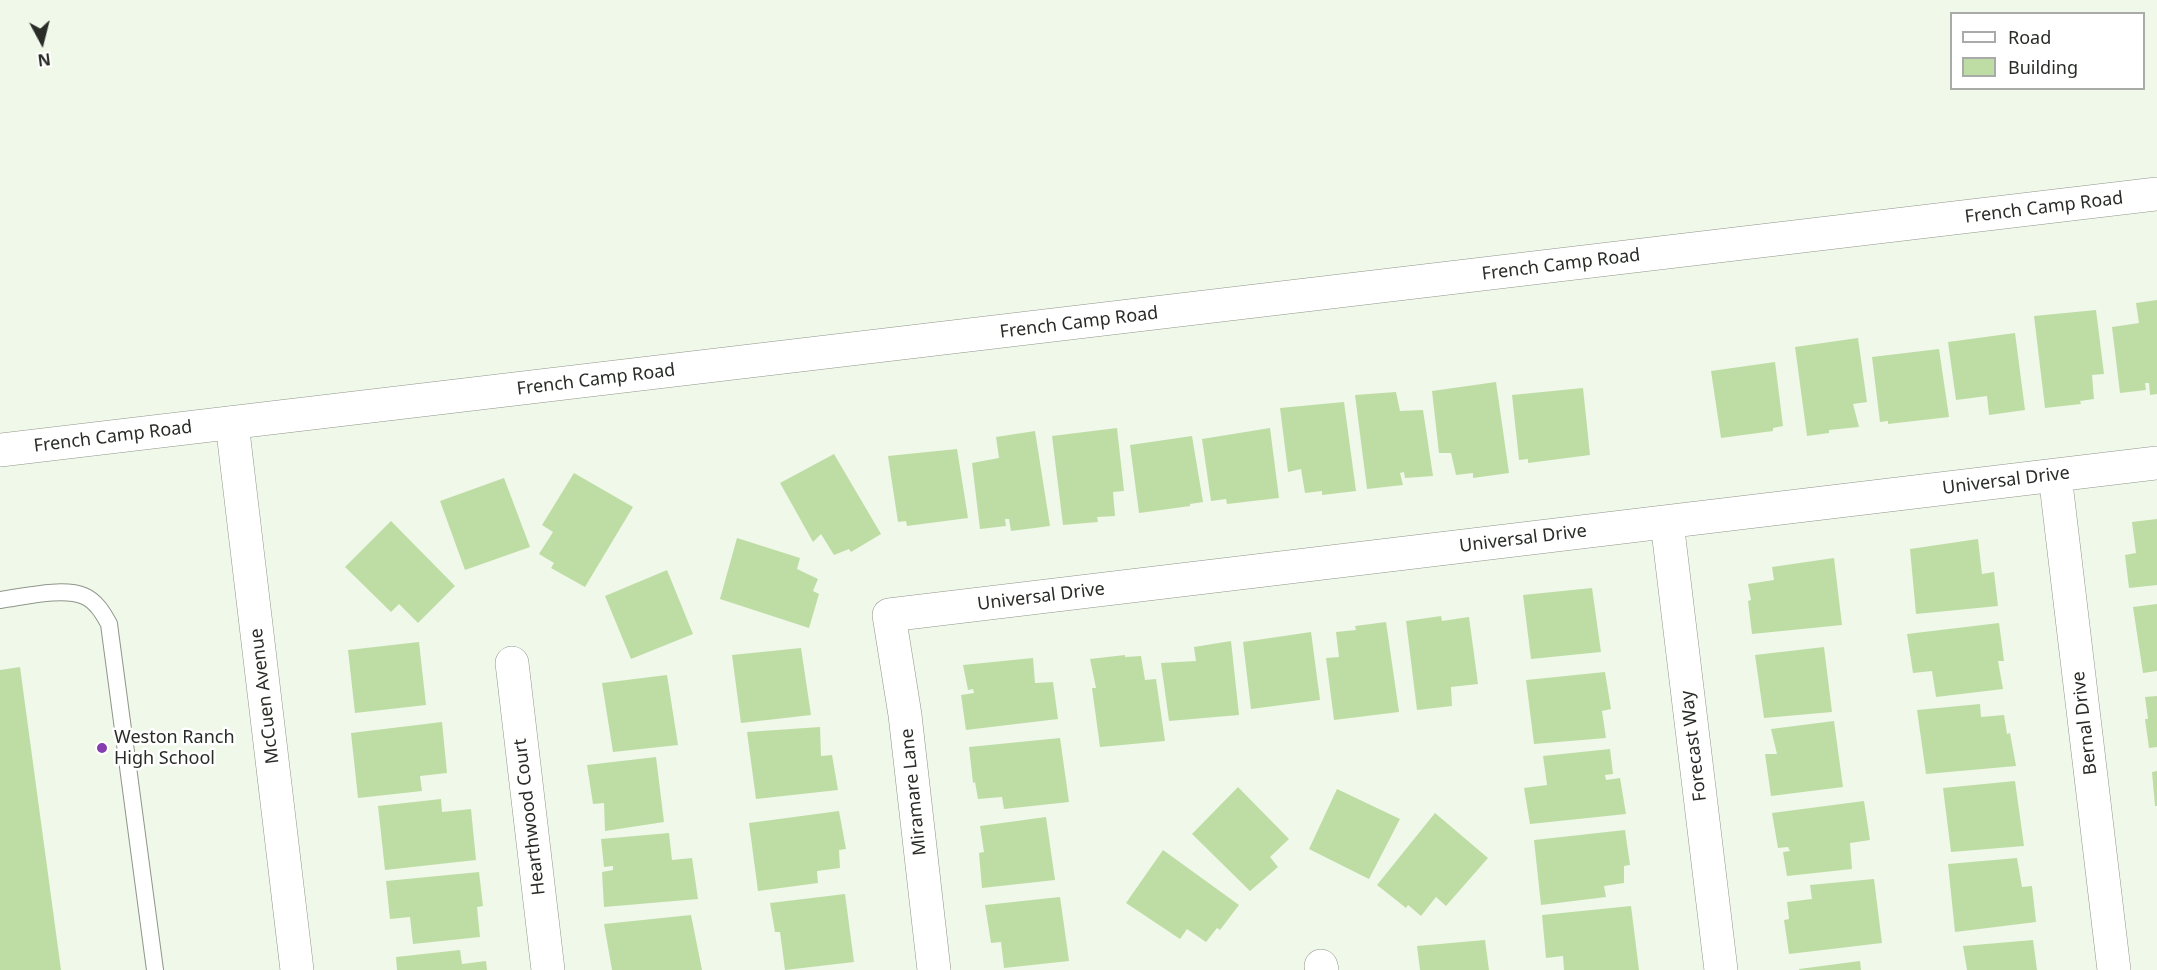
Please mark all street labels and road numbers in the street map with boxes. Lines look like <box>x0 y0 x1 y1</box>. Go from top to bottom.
street label: French Camp Road <box>1964 188 2124 228</box>
street label: French Camp Road <box>1481 245 1641 285</box>
street label: French Camp Road <box>999 303 1159 343</box>
street label: French Camp Road <box>516 360 676 400</box>
street label: French Camp Road <box>33 417 193 457</box>
street label: Universal Drive <box>1941 462 2071 500</box>
street label: Universal Drive <box>1458 520 1588 558</box>
street label: Universal Drive <box>976 578 1106 616</box>
street label: McCuen Avenue <box>246 627 284 765</box>
street label: Bernal Drive <box>2068 670 2102 776</box>
street label: Forecast Way <box>1676 689 1712 803</box>
street label: Miramare Lane <box>897 727 931 857</box>
street label: Hearthwood Court <box>510 737 550 897</box>

